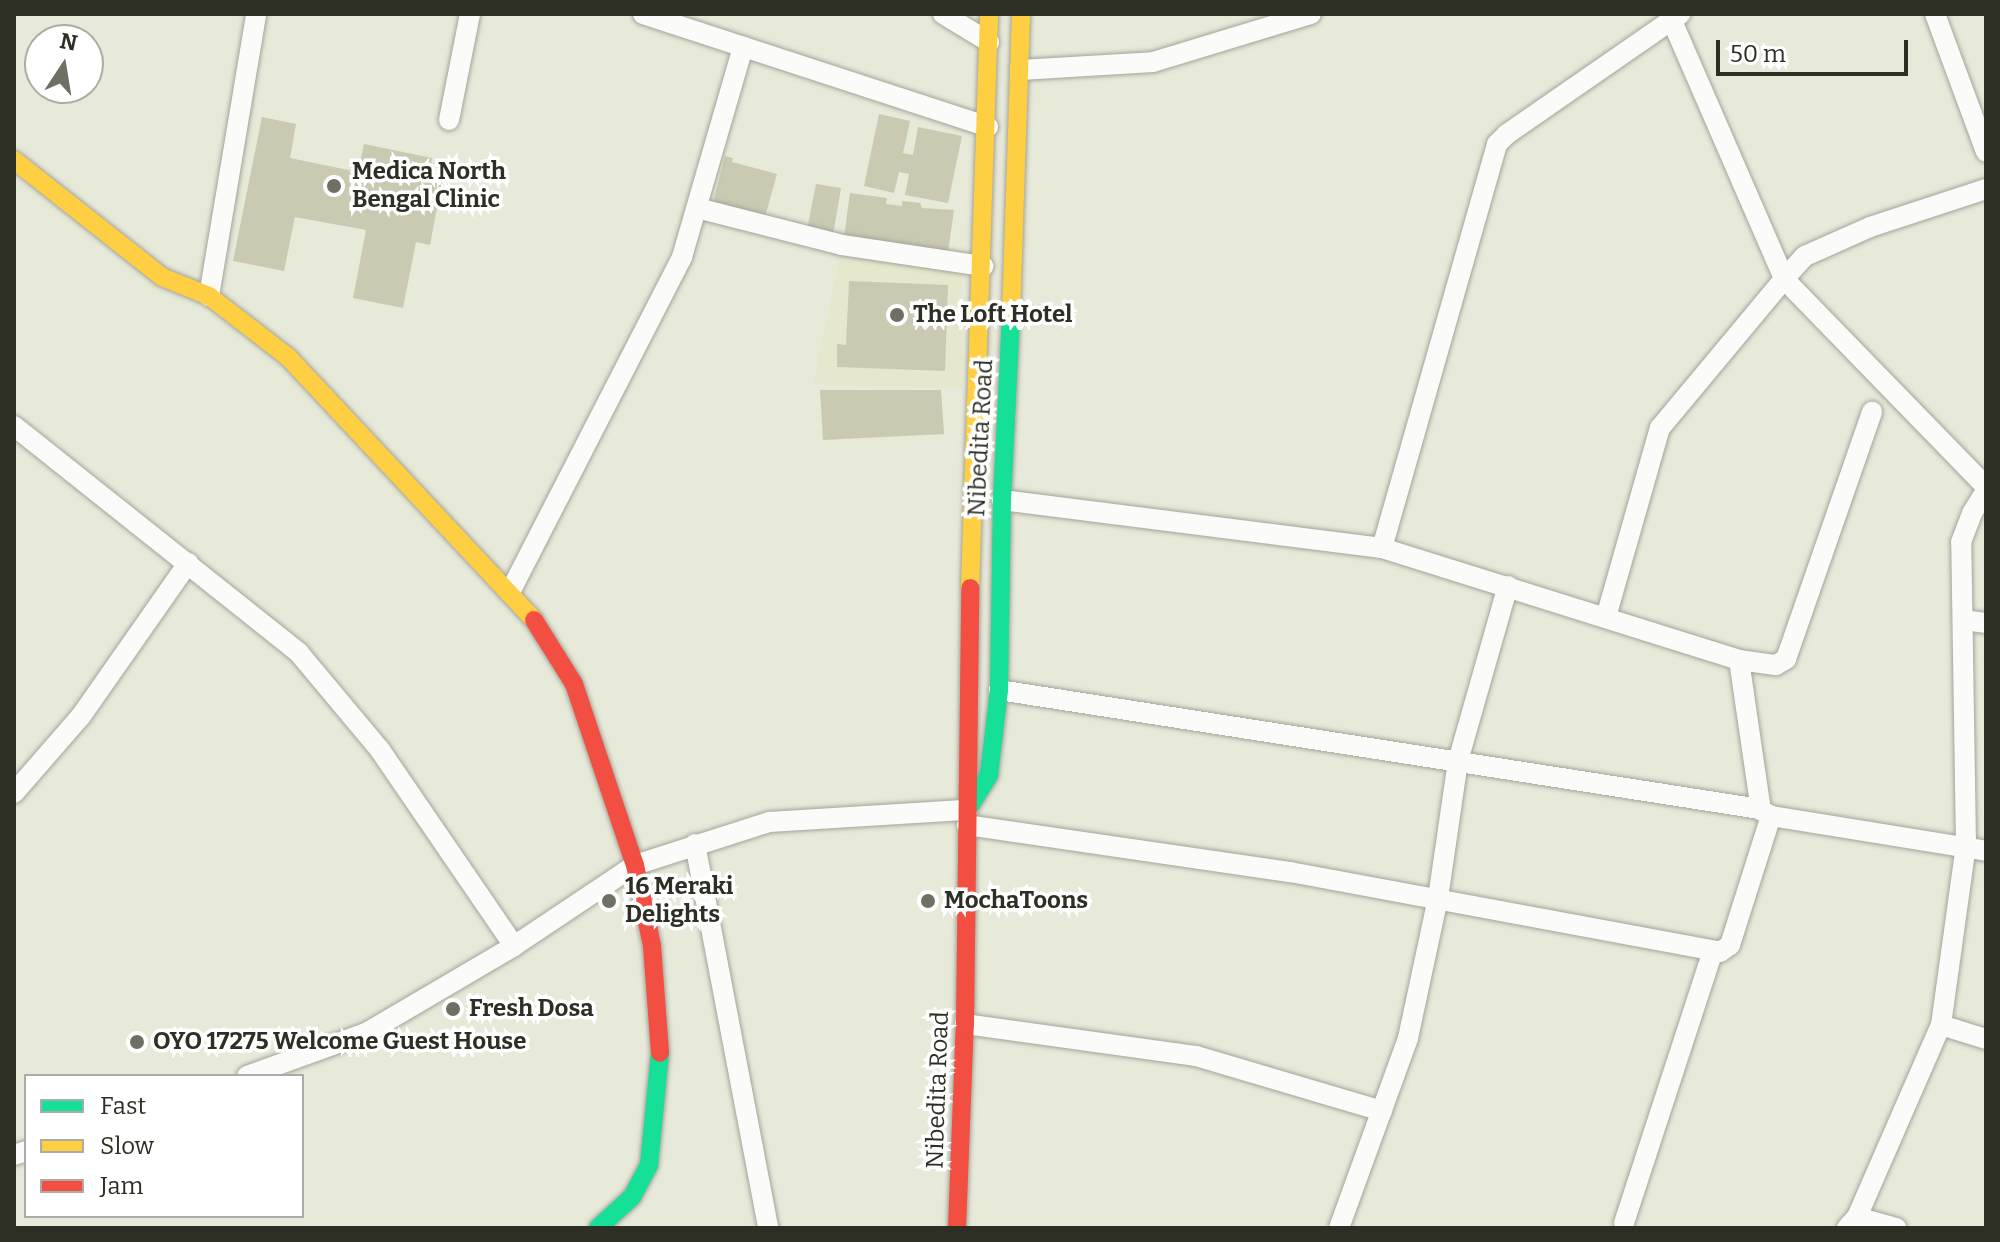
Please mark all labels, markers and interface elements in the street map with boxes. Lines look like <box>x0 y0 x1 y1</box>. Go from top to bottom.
north arrow <box>24 24 104 104</box>
scale bar <box>1720 24 1912 74</box>
text: N <box>58 27 80 57</box>
text: 50 m <box>1730 40 1786 68</box>
place label: Medica North Bengal Clinic <box>352 158 506 214</box>
marker: Medica North Bengal Clinic <box>323 175 345 197</box>
place label: The Loft Hotel <box>913 301 1073 329</box>
marker: The Loft Hotel <box>888 306 906 324</box>
street label: Nibedita Road <box>963 359 999 517</box>
place label: 16 Meraki Delights <box>625 873 733 929</box>
place label: MochaToons <box>944 887 1088 915</box>
marker: 16 Meraki Delights <box>600 892 618 910</box>
marker: MochaToons <box>919 892 937 910</box>
place label: Fresh Dosa <box>469 995 594 1023</box>
marker: Fresh Dosa <box>444 1000 462 1018</box>
street label: Nibedita Road <box>921 1011 955 1169</box>
place label: OYO 17275 Welcome Guest House <box>153 1028 526 1056</box>
marker: OYO 17275 Welcome Guest House <box>128 1033 146 1051</box>
legend <box>24 1074 304 1218</box>
text: Fast <box>100 1092 146 1120</box>
text: Slow <box>100 1132 154 1160</box>
text: Jam <box>100 1172 143 1200</box>

